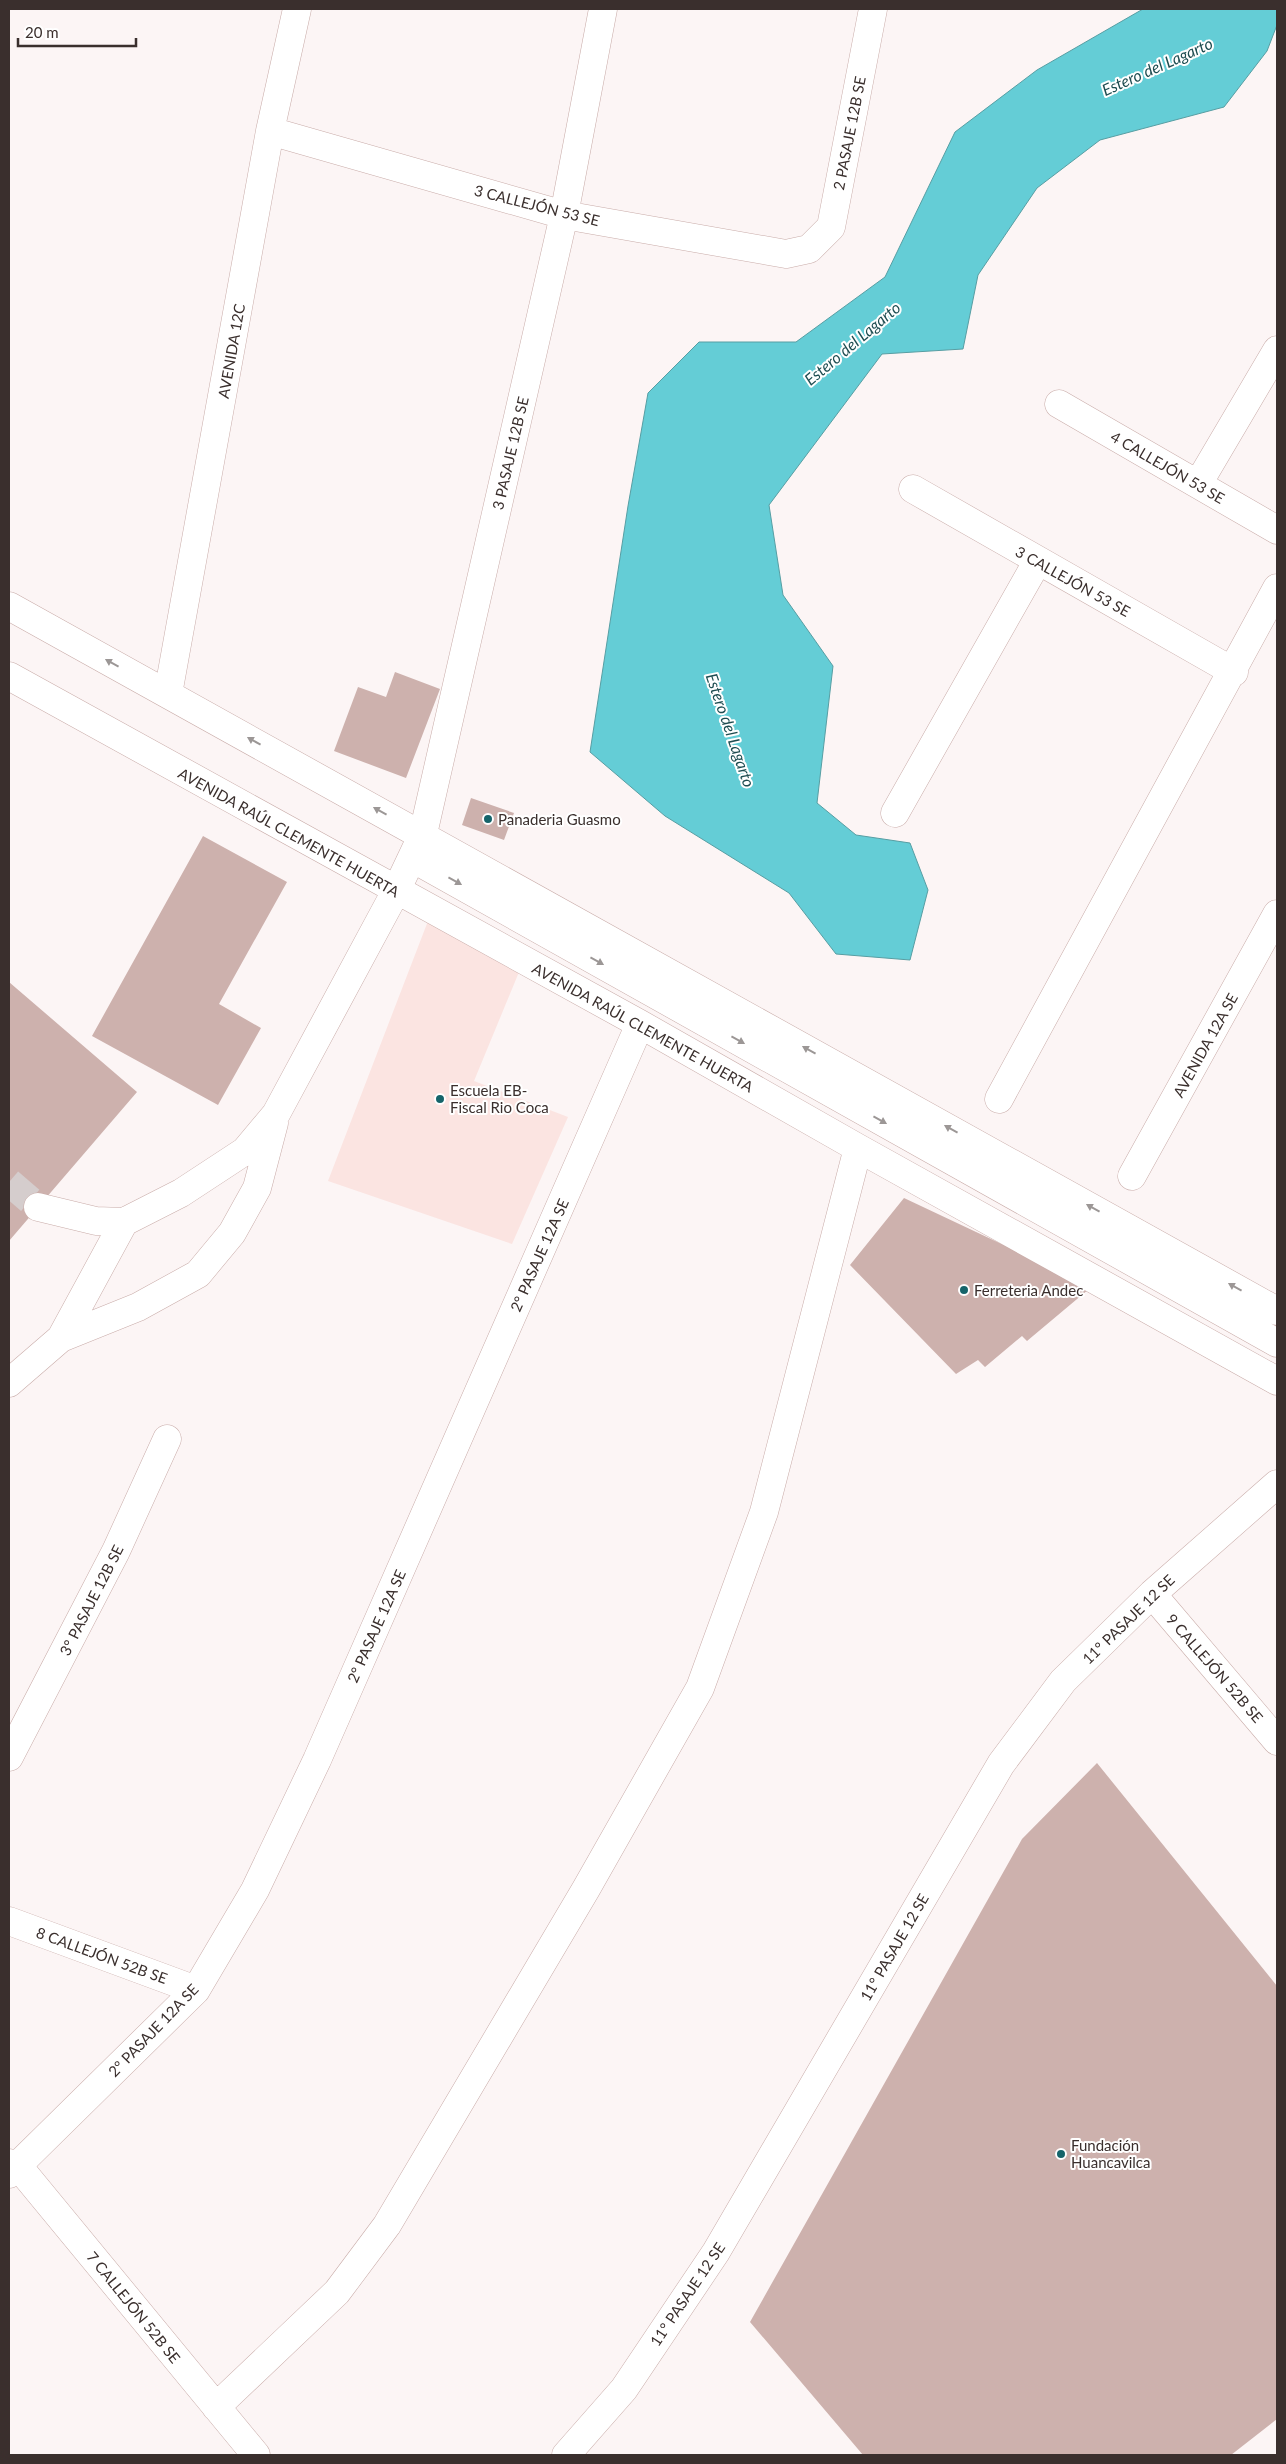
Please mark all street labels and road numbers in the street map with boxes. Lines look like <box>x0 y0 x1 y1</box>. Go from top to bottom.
street label: 2 PASAJE 12B SE <box>829 75 869 191</box>
street label: 3 CALLEJÓN 53 SE <box>472 181 602 229</box>
street label: AVENIDA 12C <box>214 302 248 400</box>
street label: 3 PASAJE 12B SE <box>488 395 532 511</box>
street label: 4 CALLEJÓN 53 SE <box>1108 427 1228 507</box>
street label: 3 CALLEJÓN 53 SE <box>1012 542 1134 620</box>
street label: AVENIDA RAÚL CLEMENTE HUERTA <box>175 764 403 901</box>
street label: AVENIDA RAÚL CLEMENTE HUERTA <box>529 959 757 1096</box>
street label: AVENIDA 12A SE <box>1169 990 1241 1100</box>
street label: 2° PASAJE 12A SE <box>506 1196 572 1314</box>
street label: 3° PASAJE 12B SE <box>55 1542 127 1658</box>
street label: 2° PASAJE 12A SE <box>343 1567 409 1685</box>
street label: 11° PASAJE 12 SE <box>1078 1571 1178 1667</box>
street label: 9 CALLEJÓN 52B SE <box>1163 1610 1267 1726</box>
street label: 11° PASAJE 12 SE <box>856 1890 932 2004</box>
street label: 8 CALLEJÓN 52B SE <box>34 1923 170 1987</box>
street label: 2° PASAJE 12A SE <box>104 1980 202 2080</box>
street label: 11° PASAJE 12 SE <box>646 2239 728 2349</box>
street label: 7 CALLEJÓN 52B SE <box>84 2248 184 2366</box>

